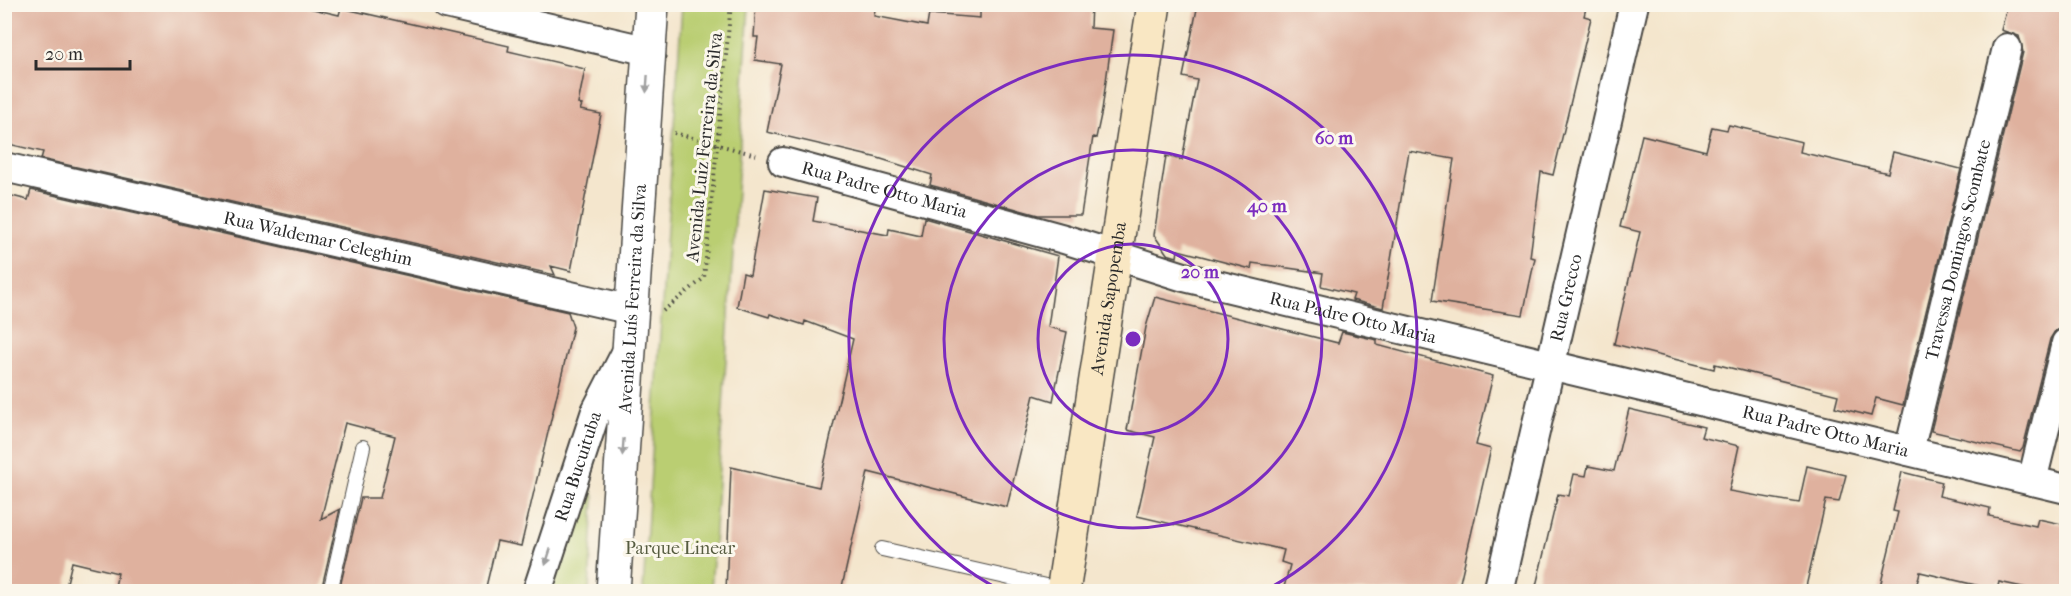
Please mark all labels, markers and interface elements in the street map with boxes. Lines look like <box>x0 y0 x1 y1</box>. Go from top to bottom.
street label: Avenida Luiz Ferreira da Silva <box>682 31 727 264</box>
scale bar <box>36 33 130 71</box>
text: 20 m <box>45 44 83 65</box>
one-way arrow <box>642 74 651 93</box>
text: 60 m <box>1315 128 1354 149</box>
street label: Travessa Domingos Scombate <box>1921 137 1995 363</box>
street label: Rua Padre Otto Maria <box>799 158 970 223</box>
street label: Avenida Luís Ferreira da Silva <box>615 183 651 415</box>
text: 40 m <box>1246 196 1288 217</box>
street label: Rua Waldemar Celeghim <box>221 207 414 271</box>
street label: Avenida Sapopemba <box>1087 220 1131 377</box>
street label: Rua Grecco <box>1546 252 1587 344</box>
text: 20 m <box>1181 262 1220 283</box>
street label: Rua Padre Otto Maria <box>1267 288 1439 348</box>
centre of rings <box>1123 329 1143 349</box>
street label: Rua Padre Otto Maria <box>1740 402 1911 462</box>
street label: Rua Bucuituba <box>551 408 606 524</box>
one-way arrow <box>618 438 628 457</box>
park label: Parque Linear <box>625 538 735 559</box>
one-way arrow <box>543 548 552 566</box>

